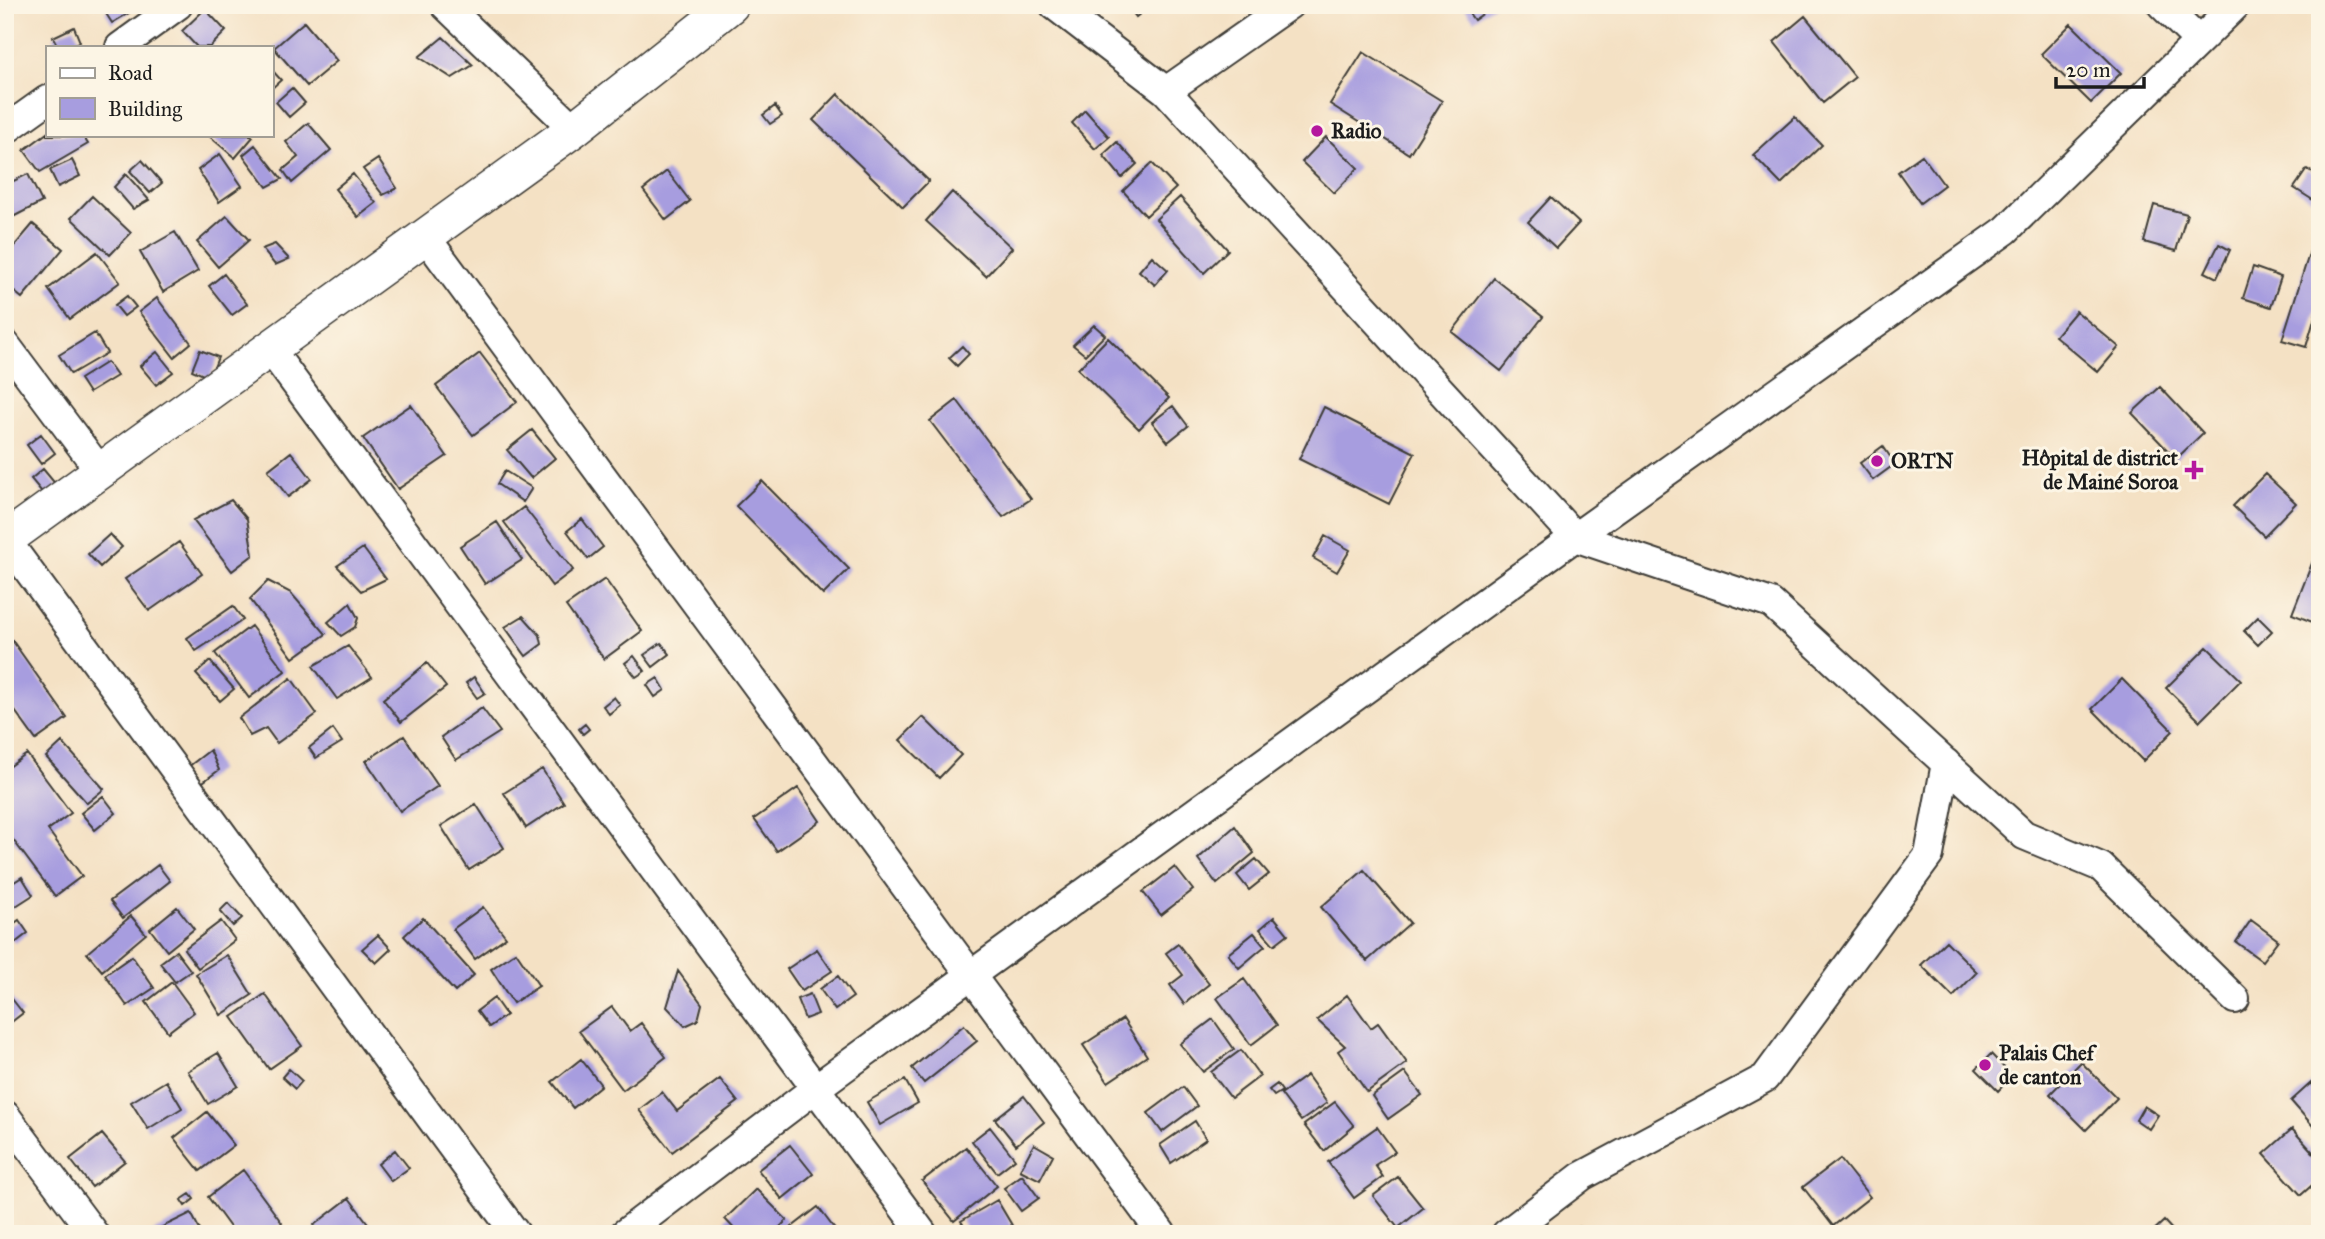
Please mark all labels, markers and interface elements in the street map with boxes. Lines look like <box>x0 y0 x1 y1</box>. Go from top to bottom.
legend <box>46 46 273 136</box>
scale bar <box>2056 46 2143 90</box>
text: 20 m <box>2066 57 2111 83</box>
text: Road <box>108 60 153 86</box>
text: Building <box>108 96 182 122</box>
place label: Radio <box>1331 118 1382 144</box>
marker: Radio <box>1309 123 1325 139</box>
place label: Hôpital de district de Mainé Soroa <box>2022 445 2179 495</box>
place label: ORTN <box>1891 448 1954 474</box>
marker: ORTN <box>1869 453 1885 469</box>
marker: Hôpital de district de Mainé Soroa <box>2184 460 2204 480</box>
place label: Palais Chef de canton <box>1999 1040 2098 1090</box>
marker: Palais Chef de canton <box>1977 1057 1993 1073</box>

